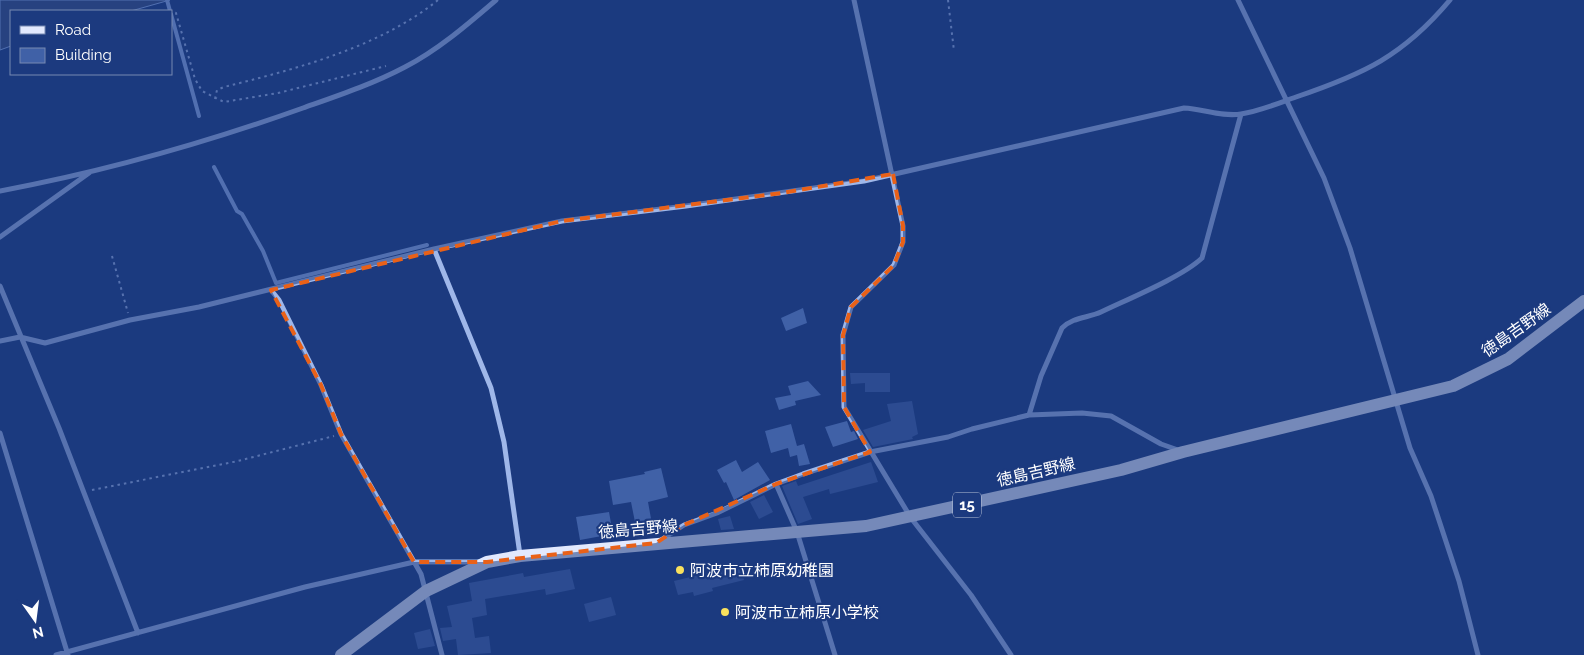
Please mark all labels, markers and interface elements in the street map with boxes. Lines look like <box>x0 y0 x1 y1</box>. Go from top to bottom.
legend <box>10 10 172 75</box>
text: Road <box>55 21 91 39</box>
text: Building <box>55 46 112 64</box>
street label: 徳島吉野線 <box>1478 299 1554 361</box>
street label: 徳島吉野線 <box>995 454 1077 490</box>
road number: 15 <box>953 492 981 518</box>
street label: 徳島吉野線 <box>597 516 679 542</box>
place label: 阿波市立柿原幼稚園 <box>690 561 834 580</box>
marker: 阿波市立柿原幼稚園 <box>674 564 686 576</box>
north arrow <box>10 595 60 645</box>
place label: 阿波市立柿原小学校 <box>735 603 879 622</box>
marker: 阿波市立柿原小学校 <box>719 606 731 618</box>
text: N <box>31 624 45 642</box>

